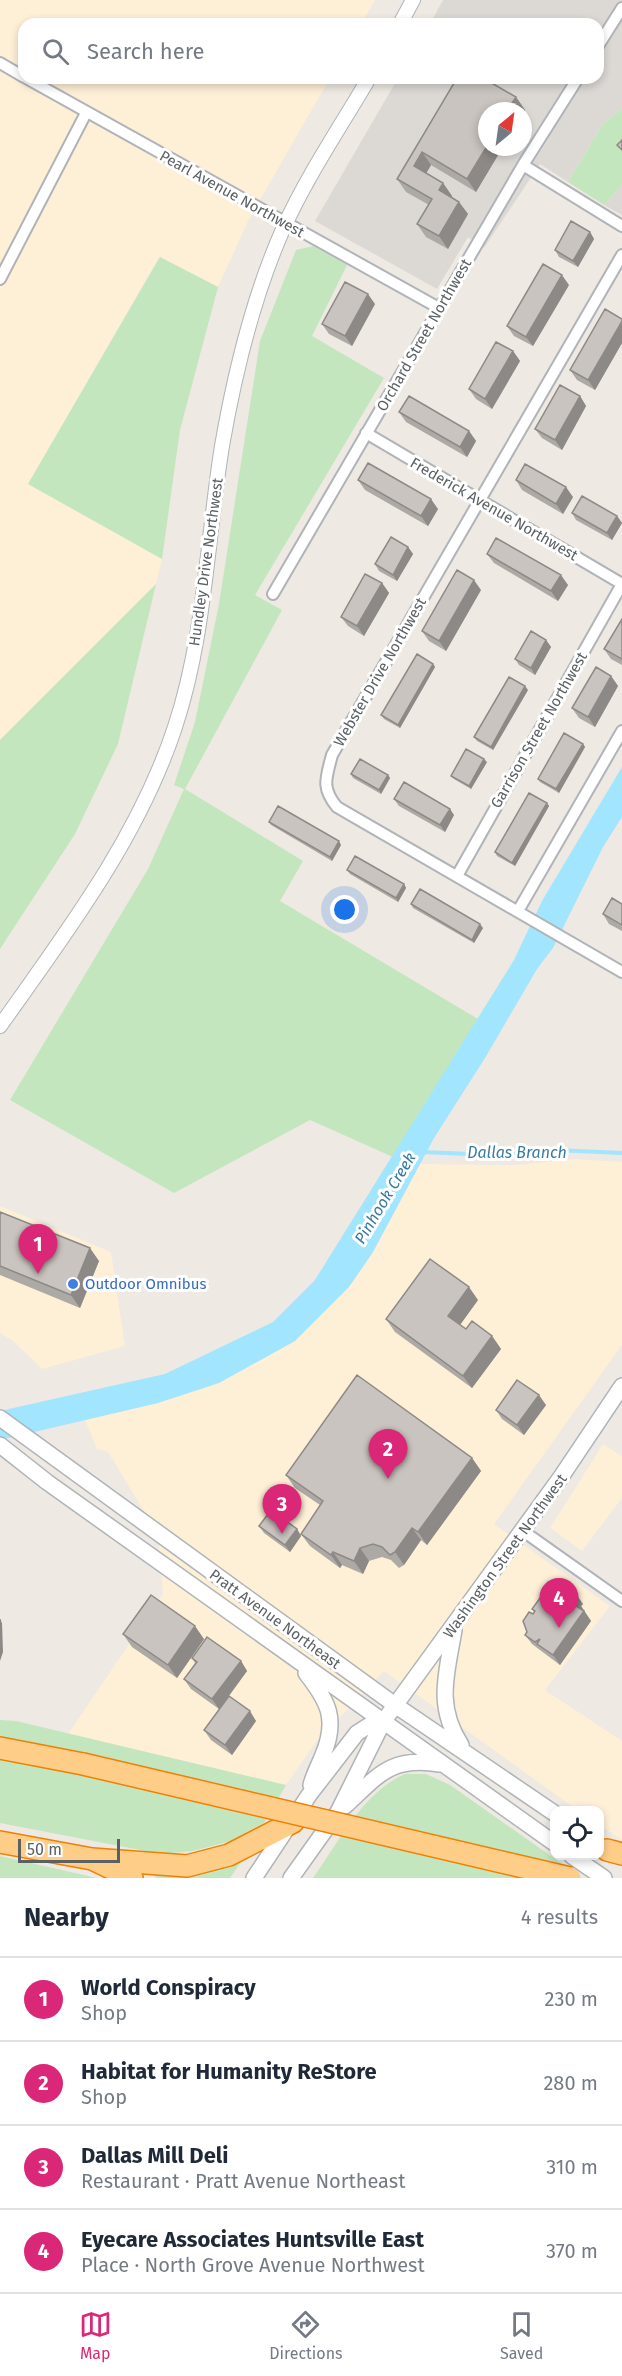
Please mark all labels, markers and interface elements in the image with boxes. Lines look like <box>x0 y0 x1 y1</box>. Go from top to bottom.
search box <box>18 18 604 84</box>
icon: search <box>39 35 72 68</box>
text: Search here <box>87 38 205 65</box>
north arrow <box>478 102 532 156</box>
street label: Pearl Avenue Northwest <box>156 147 308 242</box>
street label: Orchard Street Northwest <box>373 255 475 414</box>
street label: Frederick Avenue Northwest <box>407 454 581 565</box>
street label: Hundley Drive Northwest <box>185 476 227 647</box>
street label: Webster Drive Northwest <box>330 594 430 750</box>
street label: Garrison Street Northwest <box>487 648 591 811</box>
your location <box>330 895 359 924</box>
water label: Dallas Branch <box>467 1143 567 1162</box>
water label: Pinhook Creek <box>350 1149 420 1247</box>
pin: 1 <box>18 1224 57 1274</box>
place label: Outdoor Omnibus <box>85 1275 206 1293</box>
marker: Outdoor Omnibus <box>66 1277 80 1291</box>
pin: 2 <box>368 1430 408 1479</box>
street label: Washington Street Northwest <box>439 1470 571 1642</box>
pin: 3 <box>262 1484 302 1534</box>
street label: Pratt Avenue Northeast <box>206 1565 345 1673</box>
pin: 4 <box>540 1578 578 1628</box>
map controls <box>550 1806 604 1860</box>
button: locate <box>550 1806 604 1860</box>
scale bar <box>18 1836 120 1864</box>
text: 50 m <box>27 1840 62 1859</box>
text: Nearby <box>24 1902 109 1933</box>
text: 4 results <box>521 1905 598 1929</box>
text: World Conspiracy <box>81 1974 256 2001</box>
text: 1 <box>39 1987 48 2011</box>
text: 230 m <box>545 1987 598 2011</box>
text: Shop <box>81 2001 127 2025</box>
text: Habitat for Humanity ReStore <box>81 2058 377 2085</box>
text: 2 <box>38 2071 49 2095</box>
text: 280 m <box>543 2071 598 2095</box>
text: Shop <box>81 2085 127 2109</box>
text: Dallas Mill Deli <box>81 2142 229 2169</box>
text: 3 <box>38 2155 49 2179</box>
text: 310 m <box>546 2155 598 2179</box>
text: Restaurant · Pratt Avenue Northeast <box>81 2169 405 2193</box>
text: Eyecare Associates Huntsville East <box>81 2226 424 2253</box>
text: 4 <box>38 2239 49 2263</box>
text: 370 m <box>546 2239 598 2263</box>
text: Place · North Grove Avenue Northwest <box>81 2253 425 2277</box>
tab: Map <box>79 2308 112 2363</box>
tab: Directions <box>269 2308 343 2363</box>
tab: Saved <box>500 2308 543 2363</box>

